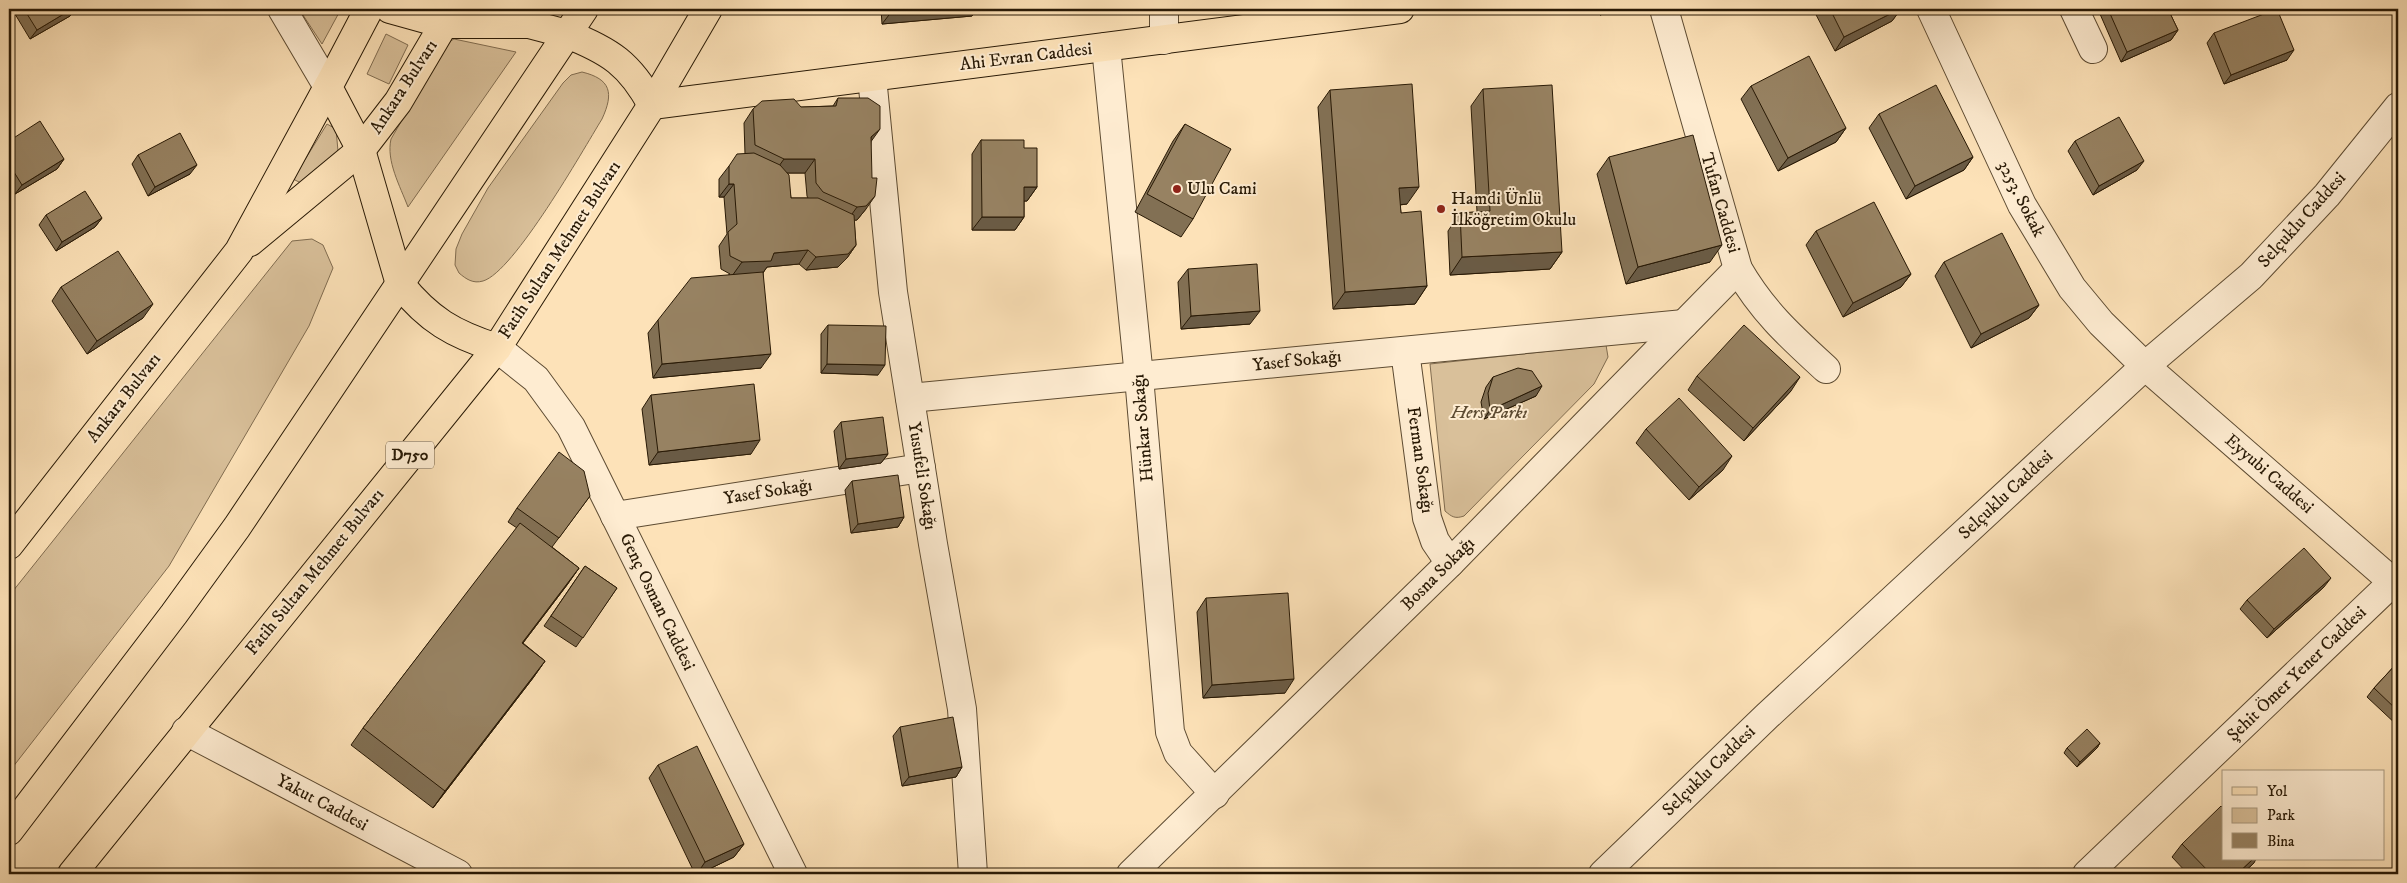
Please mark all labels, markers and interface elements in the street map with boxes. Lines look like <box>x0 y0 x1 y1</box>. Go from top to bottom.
street label: Ankara Bulvarı <box>365 36 443 138</box>
street label: Ahi Evran Caddesi <box>959 38 1093 76</box>
street label: Tufan Caddesi <box>1695 150 1745 256</box>
street label: Fatih Sultan Mehmet Bulvarı <box>494 157 626 343</box>
street label: 3253. Sokak <box>1992 157 2050 241</box>
street label: Selçuklu Caddesi <box>2253 168 2351 272</box>
place label: Ulu Cami <box>1187 178 1257 200</box>
marker: Ulu Cami <box>1171 183 1183 195</box>
place label: Hamdi Ünlü İlköğretim Okulu <box>1451 188 1577 231</box>
marker: Hamdi Ünlü İlköğretim Okulu <box>1435 203 1447 215</box>
street label: Yasef Sokağı <box>1252 345 1342 377</box>
street label: Ankara Bulvarı <box>82 349 166 447</box>
street label: Hünkar Sokağı <box>1127 373 1159 483</box>
park label: Hers Parkı <box>1450 402 1528 424</box>
street label: Ferman Sokağı <box>1402 405 1438 515</box>
street label: Yusufeli Sokağı <box>903 421 941 531</box>
street label: Eyyubi Caddesi <box>2220 429 2318 519</box>
road number: D750 <box>386 442 434 468</box>
street label: Selçuklu Caddesi <box>1954 446 2058 544</box>
street label: Yasef Sokağı <box>722 474 814 510</box>
street label: Fatih Sultan Mehmet Bulvarı <box>241 484 389 660</box>
street label: Genç Osman Caddesi <box>614 530 700 674</box>
street label: Bosna Sokağı <box>1397 533 1479 615</box>
street label: Şehit Ömer Yener Caddesi <box>2223 602 2371 746</box>
street label: Selçuklu Caddesi <box>1658 721 1760 821</box>
street label: Yakut Caddesi <box>272 770 372 836</box>
legend <box>2222 770 2384 860</box>
text: Yol <box>2267 782 2288 801</box>
text: Park <box>2267 806 2296 825</box>
text: Bina <box>2267 832 2295 851</box>

